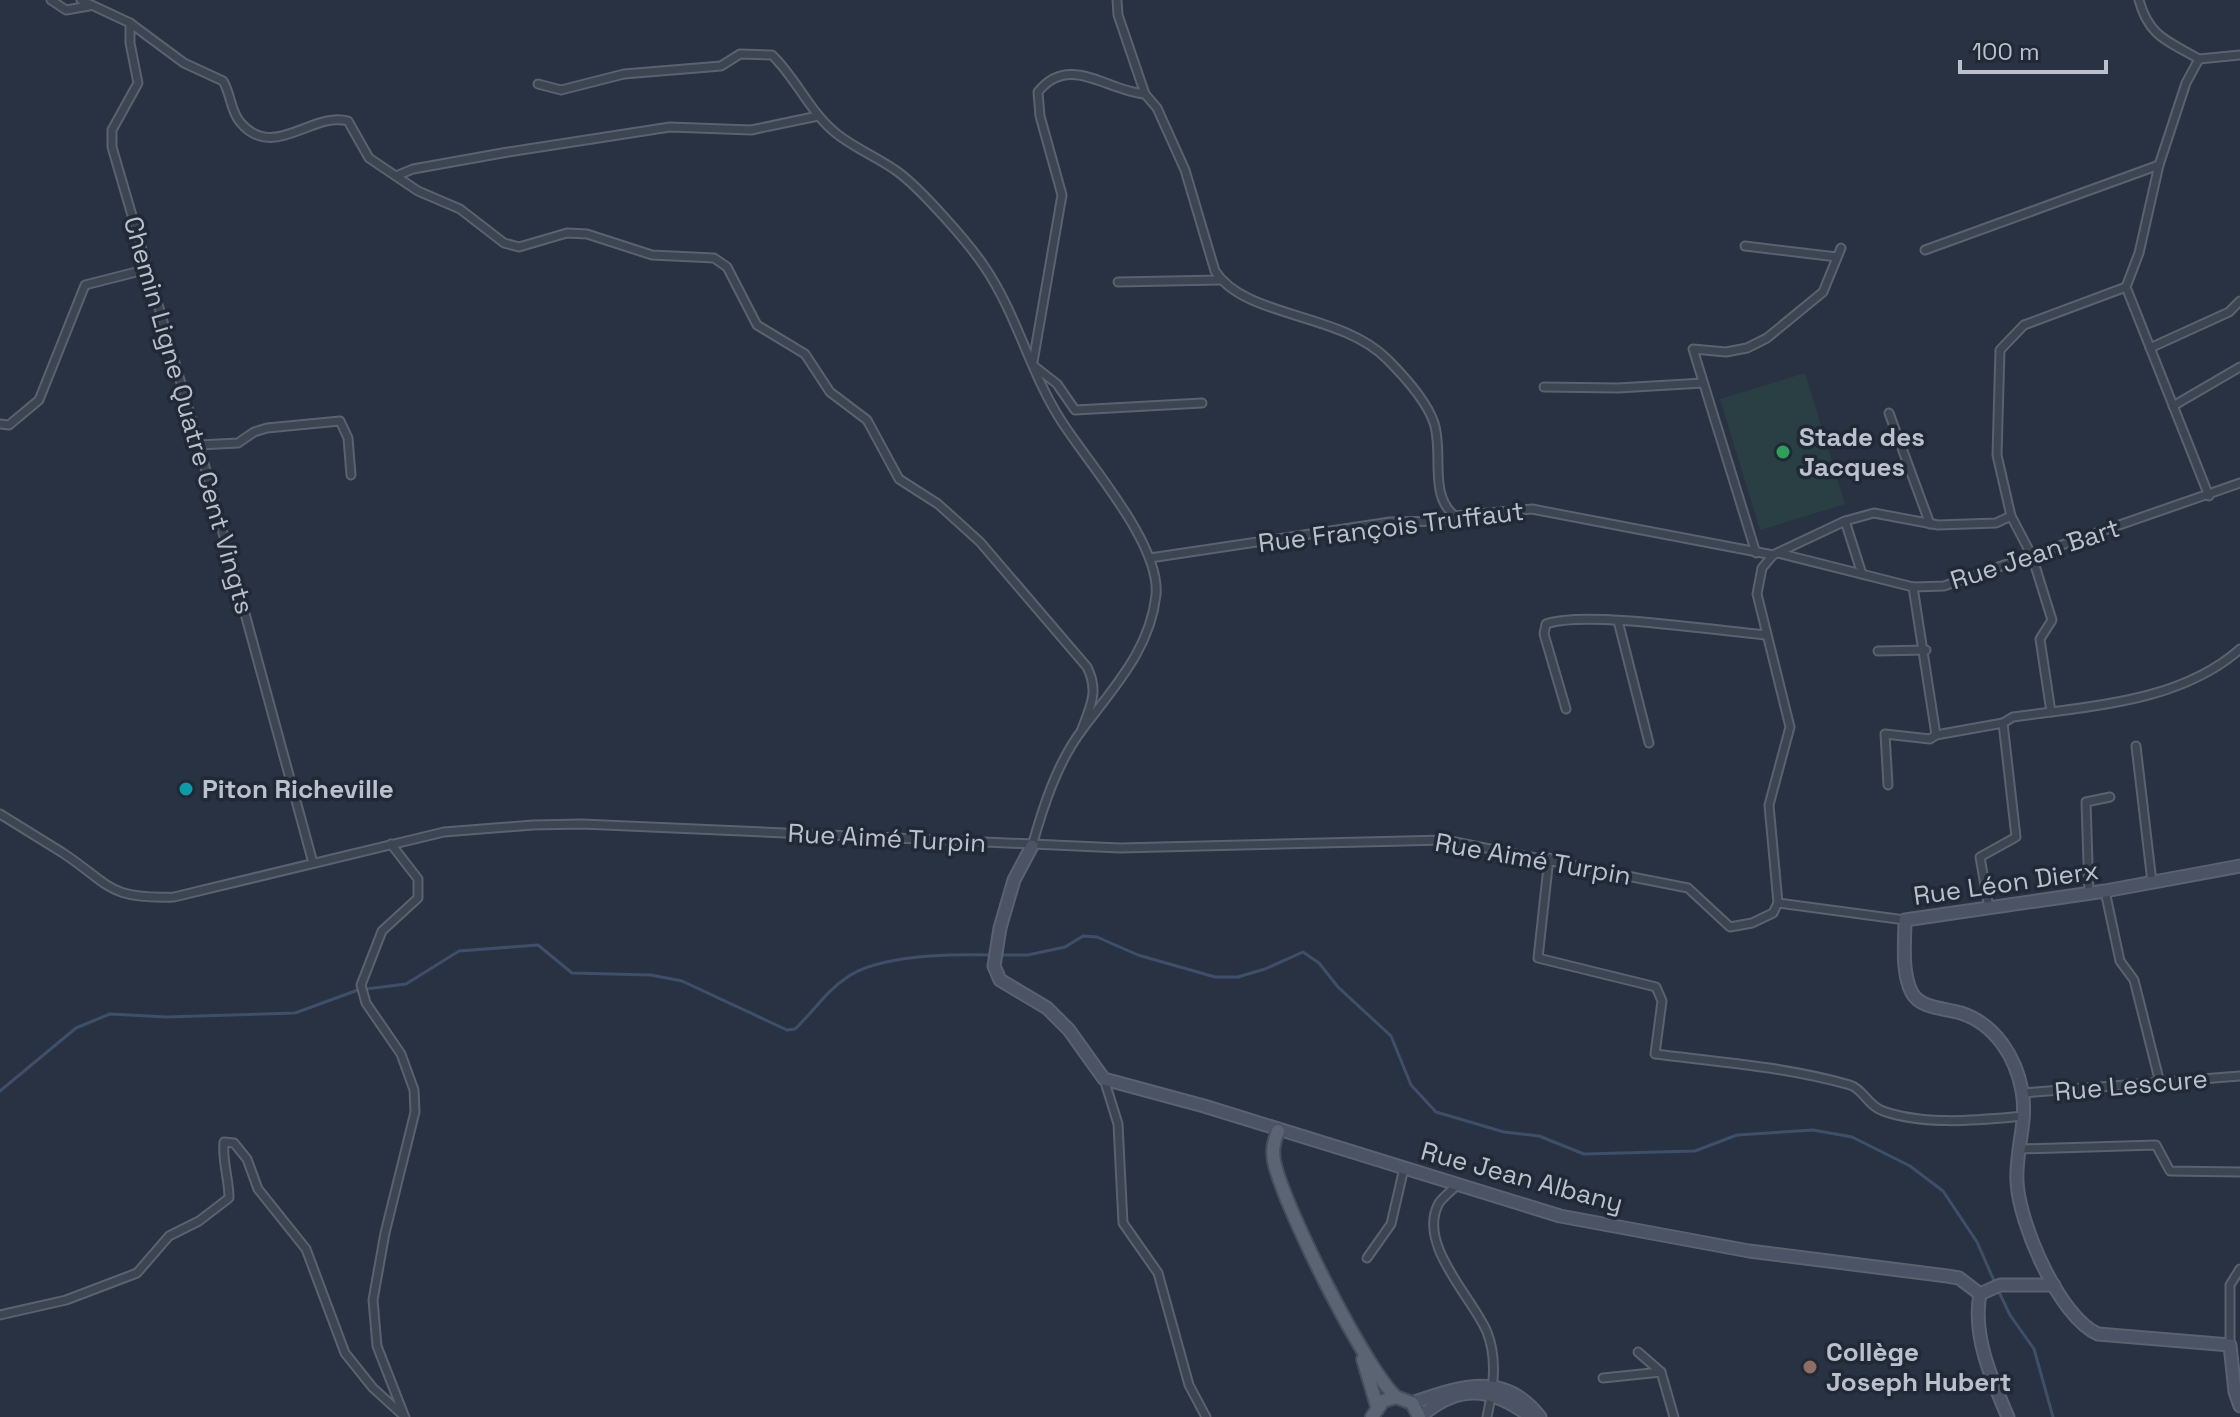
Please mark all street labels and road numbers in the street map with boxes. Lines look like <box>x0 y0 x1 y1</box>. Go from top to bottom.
street label: Chemin Ligne Quatre Cent Vingts <box>116 212 262 618</box>
street label: Rue François Truffaut <box>1256 494 1526 560</box>
street label: Rue Jean Bart <box>1946 511 2124 597</box>
street label: Rue Aimé Turpin <box>787 816 987 860</box>
street label: Rue Aimé Turpin <box>1432 825 1634 893</box>
street label: Rue Léon Dierx <box>1911 853 2101 913</box>
street label: Rue Lescure <box>2053 1061 2209 1109</box>
street label: Rue Jean Albany <box>1417 1134 1627 1220</box>

